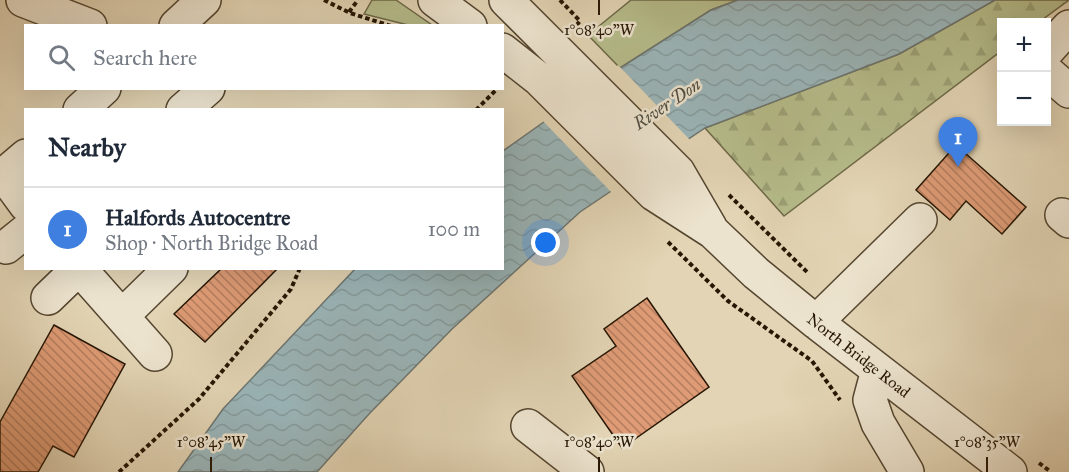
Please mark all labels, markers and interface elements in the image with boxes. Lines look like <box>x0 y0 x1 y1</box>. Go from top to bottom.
map controls <box>997 18 1051 126</box>
button: + <box>997 18 1051 72</box>
text: 1°08'40"W <box>564 21 635 39</box>
search box <box>24 24 504 90</box>
icon: search <box>45 41 78 74</box>
text: Search here <box>93 44 197 71</box>
button: − <box>997 72 1051 126</box>
water label: River Don <box>628 73 705 135</box>
pin: 1 <box>938 118 978 167</box>
text: Nearby <box>48 131 126 163</box>
text: Halfords Autocentre <box>105 204 290 231</box>
text: 1 <box>64 217 71 241</box>
text: 100 m <box>428 217 480 241</box>
your location <box>531 228 560 257</box>
text: Shop · North Bridge Road <box>105 231 318 255</box>
street label: North Bridge Road <box>803 309 914 402</box>
text: 1°08'45"W <box>177 433 246 451</box>
text: 1°08'40"W <box>564 433 635 451</box>
text: 1°08'35"W <box>954 433 1021 451</box>

